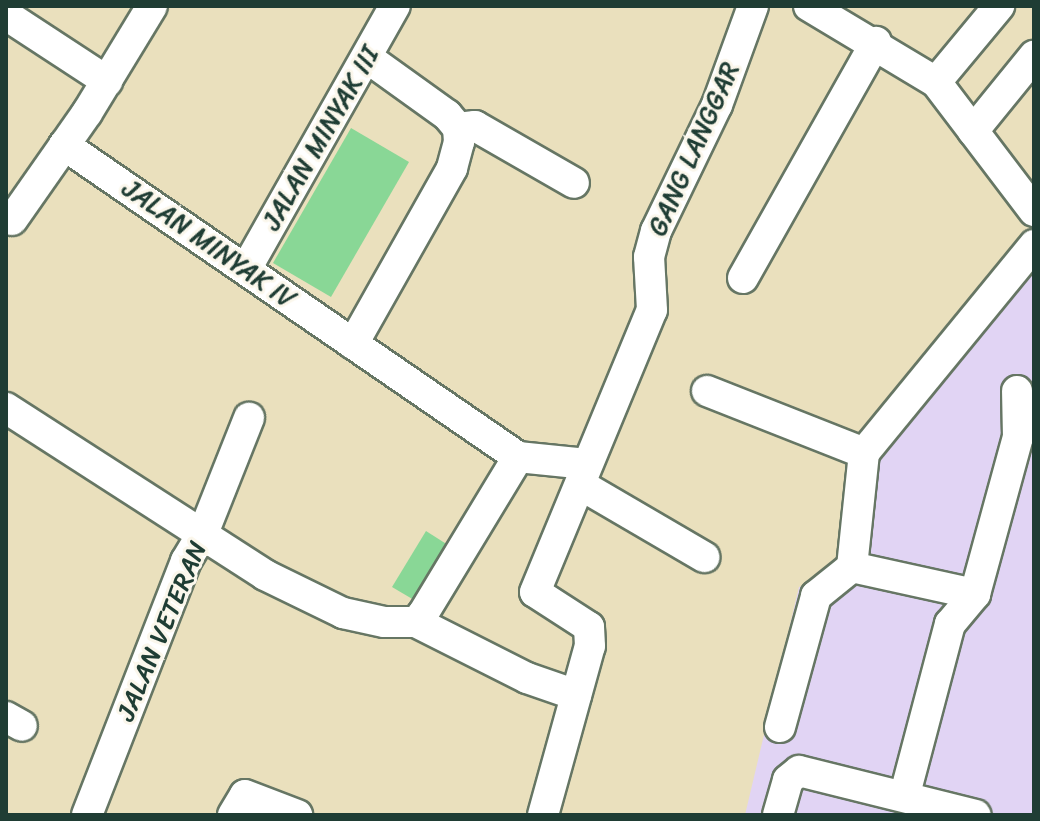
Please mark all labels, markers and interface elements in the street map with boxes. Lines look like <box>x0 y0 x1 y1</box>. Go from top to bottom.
street label: JALAN MINYAK III <box>255 40 387 236</box>
street label: GANG LANGGAR <box>642 57 746 241</box>
street label: JALAN MINYAK IV <box>115 172 303 316</box>
street label: JALAN VETERAN <box>111 538 213 724</box>

